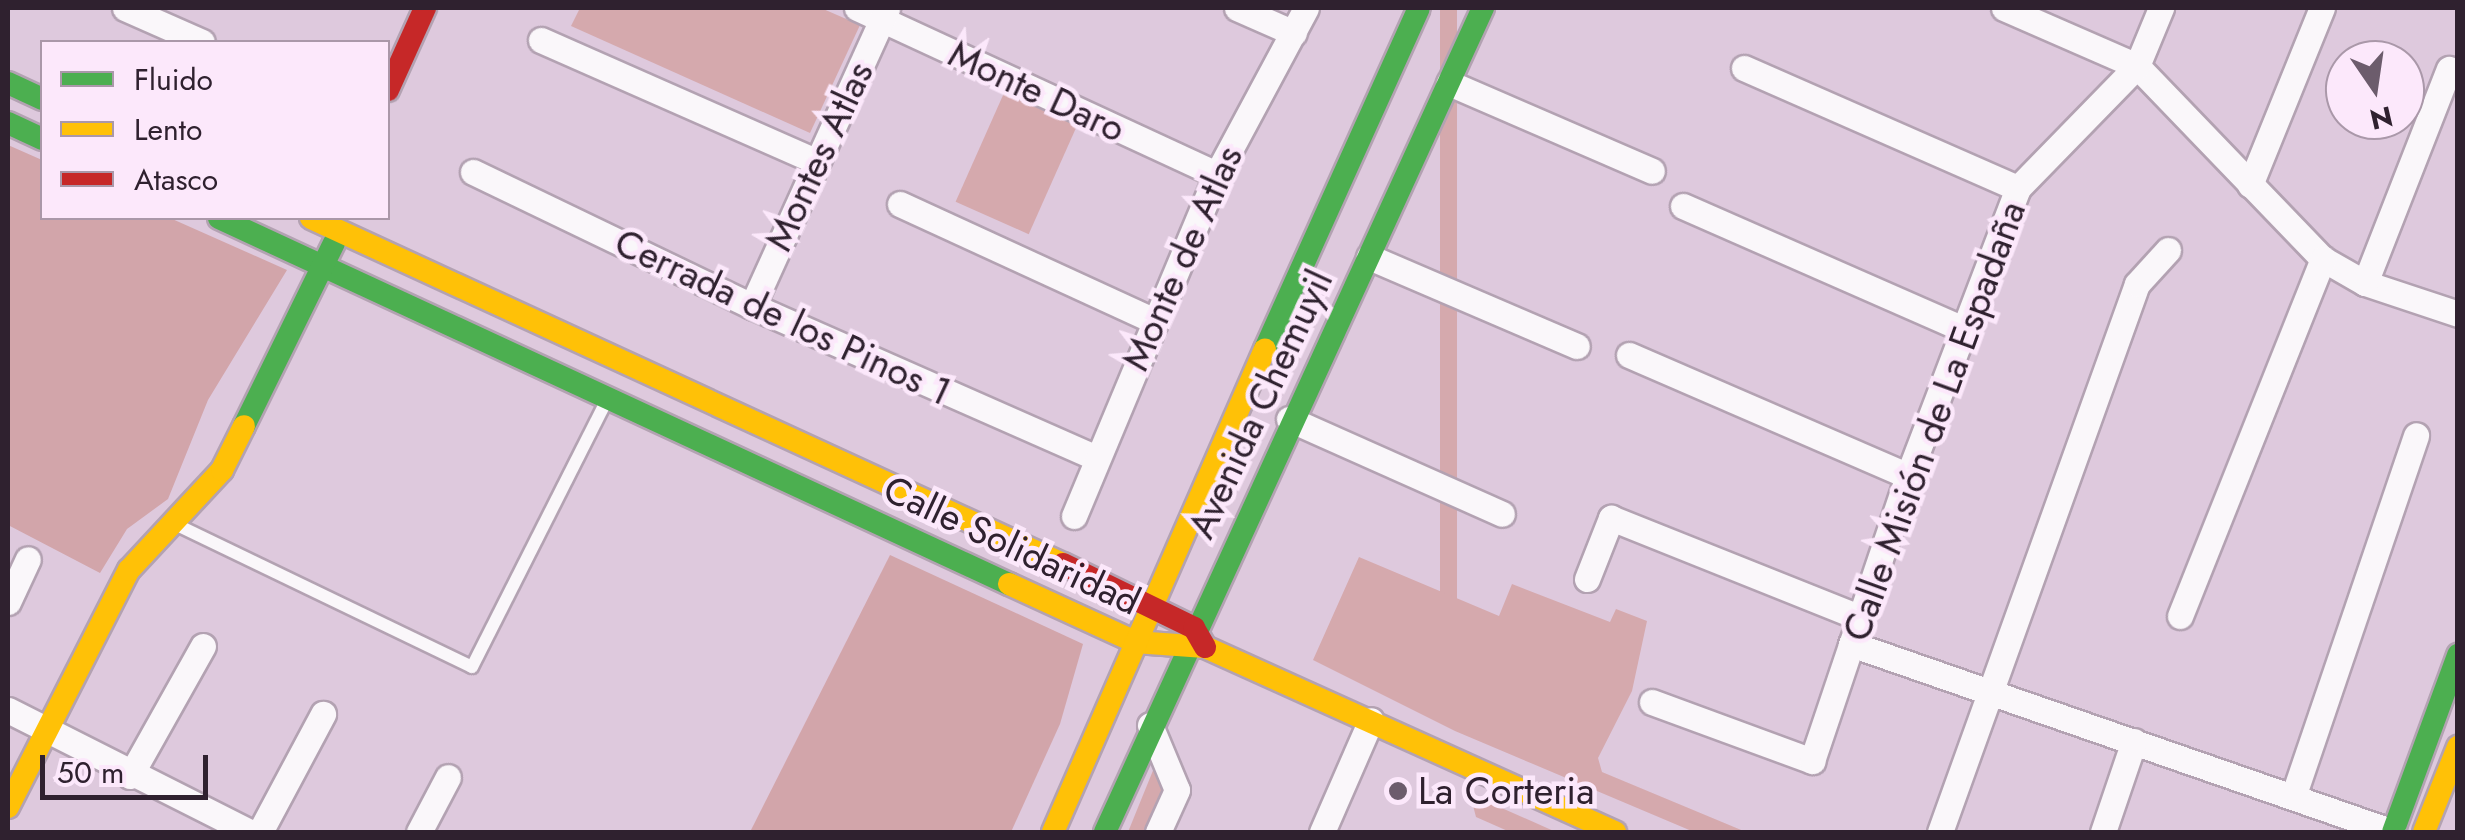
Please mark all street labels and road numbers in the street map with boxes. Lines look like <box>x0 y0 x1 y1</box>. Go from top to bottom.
street label: Monte Daro <box>942 30 1132 152</box>
street label: Montes Atlas <box>755 54 883 258</box>
street label: Monte de Atlas <box>1112 139 1252 377</box>
street label: Calle Misión de La Espadaña <box>1833 195 2035 647</box>
street label: Cerrada de los Pinos 1 <box>608 219 958 415</box>
street label: Avenida Chemuyil <box>1178 263 1342 545</box>
street label: Calle Solidaridad <box>877 466 1147 624</box>

